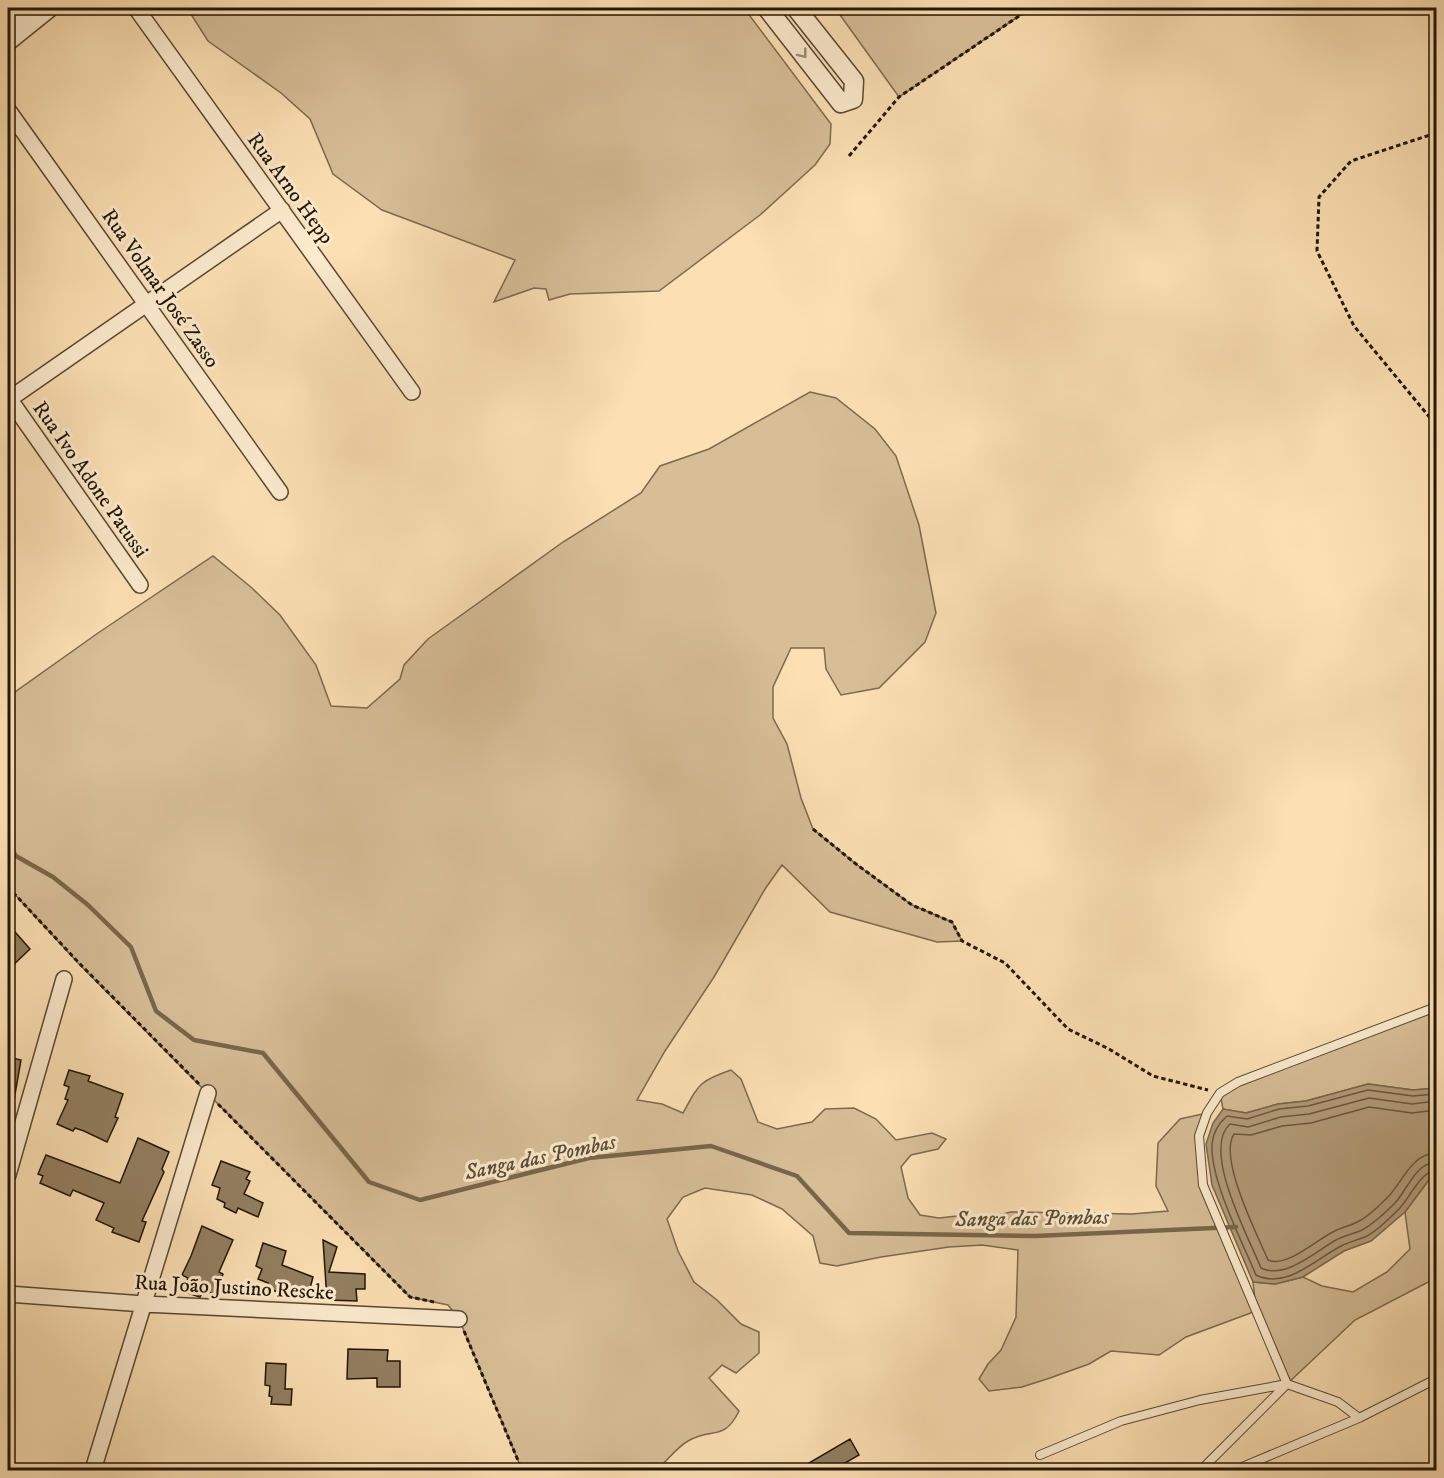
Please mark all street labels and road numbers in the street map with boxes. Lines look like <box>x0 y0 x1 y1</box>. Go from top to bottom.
street label: Rua Arno Hepp <box>241 128 339 249</box>
street label: Rua Volmar José Zasso <box>96 204 225 373</box>
street label: Rua Ivo Adone Patussi <box>26 396 154 563</box>
street label: Rua João Justino Rescke <box>134 1270 335 1306</box>

